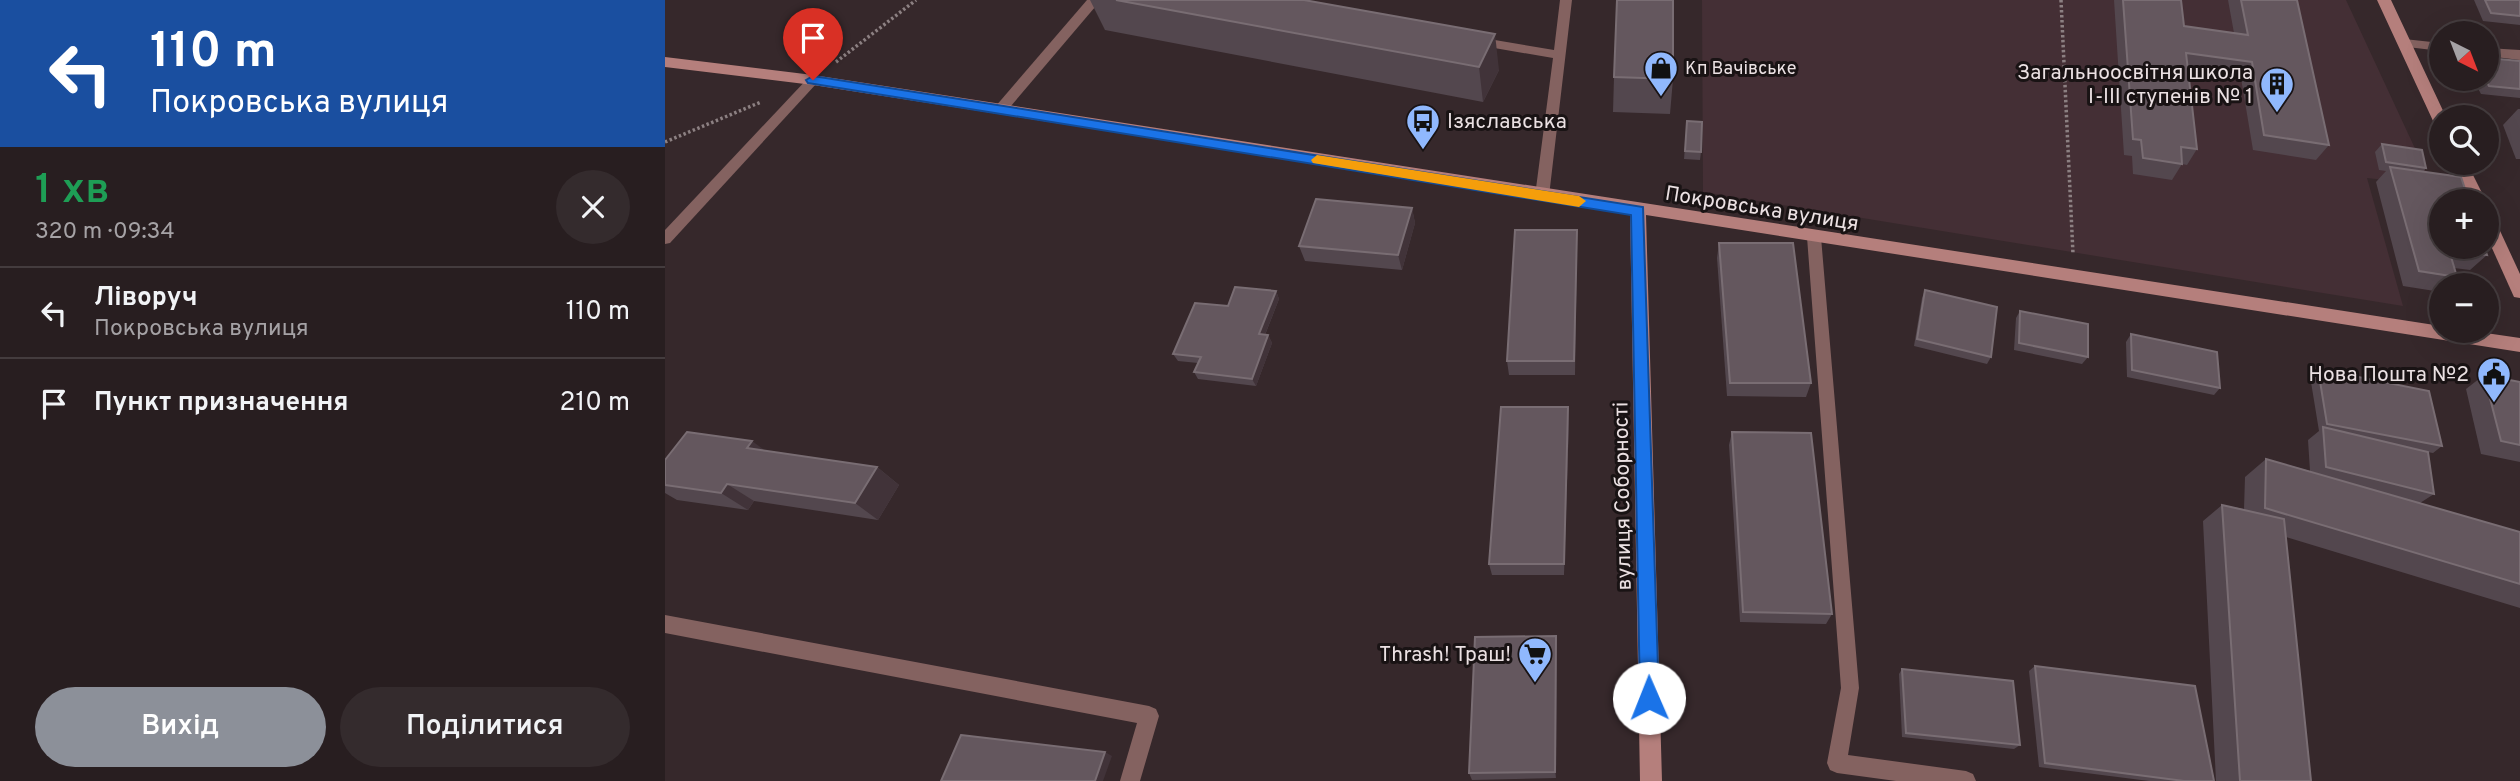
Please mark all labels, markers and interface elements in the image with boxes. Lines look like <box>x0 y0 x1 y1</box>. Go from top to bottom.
pin <box>783 8 843 80</box>
icon: arrive <box>794 19 832 57</box>
north arrow <box>2429 21 2499 91</box>
map controls <box>2429 21 2499 343</box>
text: 110 m <box>150 23 277 85</box>
icon: left <box>35 28 126 119</box>
shop icon: Кп Вачівське <box>1642 49 1680 98</box>
place label: Кп Вачівське <box>1685 58 1796 81</box>
place label: Загальноосвітня школа І-ІІІ ступенів № 1 <box>2017 60 2253 111</box>
building icon: Загальноосвітня школа І-ІІІ ступенів № 1 <box>2258 65 2296 114</box>
text: Покровська вулиця <box>150 84 448 124</box>
bus stop icon: Ізяславська <box>1404 102 1442 151</box>
button: search <box>2429 105 2499 175</box>
place label: Ізяславська <box>1447 109 1567 136</box>
text: 1 хв <box>35 165 110 218</box>
button: close <box>556 170 630 244</box>
street label: Покровська вулиця <box>1663 181 1861 238</box>
button: + <box>2429 189 2499 259</box>
text: 320 m · 09:34 <box>35 218 175 247</box>
button: − <box>2429 273 2499 343</box>
text: Ліворуч <box>94 282 197 315</box>
icon: left <box>35 294 73 332</box>
text: 110 m <box>566 296 630 329</box>
text: Покровська вулиця <box>94 315 309 344</box>
public building icon: Нова Пошта №2 <box>2475 355 2513 404</box>
place label: Нова Пошта №2 <box>2308 362 2469 389</box>
icon: arrive <box>35 385 73 423</box>
text: Пункт призначення <box>94 387 348 420</box>
text: 210 m <box>560 387 630 420</box>
street label: вулиця Соборності <box>1608 401 1639 590</box>
supermarket icon: Thrash! Траш! <box>1516 635 1554 684</box>
place label: Thrash! Траш! <box>1379 642 1511 669</box>
position arrow <box>1612 661 1686 735</box>
button: Вихід <box>35 687 326 767</box>
button: Поділитися <box>340 687 630 767</box>

